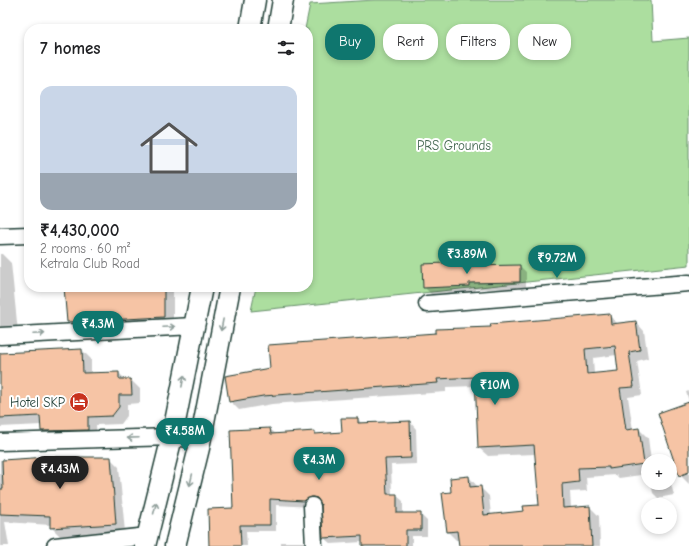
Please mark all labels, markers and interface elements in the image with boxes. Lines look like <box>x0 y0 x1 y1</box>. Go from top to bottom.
chip: Buy <box>325 24 375 60</box>
chip: Rent <box>383 24 438 60</box>
chip: Filters <box>446 24 510 60</box>
chip: New <box>518 24 571 60</box>
icon: filters <box>275 37 297 59</box>
text: 7 homes <box>40 39 101 58</box>
icon: home <box>133 112 205 184</box>
park label: PRS Grounds <box>417 138 491 153</box>
text: ₹4,430,000 <box>40 221 119 240</box>
text: 2 rooms · 60 m² <box>40 241 130 256</box>
pin: ₹3.89M <box>434 241 500 275</box>
pin: ₹9.72M <box>524 245 590 279</box>
text: ₹3.89M <box>447 246 487 261</box>
text: ₹9.72M <box>537 250 577 265</box>
text: Ketrala Club Road <box>40 256 140 271</box>
pin: ₹4.3M <box>70 311 126 345</box>
text: ₹4.3M <box>82 316 114 331</box>
one-way arrow <box>218 318 226 331</box>
one-way arrow <box>162 324 175 331</box>
one-way arrow <box>32 330 45 337</box>
pin: ₹10M <box>471 372 519 406</box>
one-way arrow <box>180 375 188 388</box>
text: ₹10M <box>480 377 510 392</box>
hotel icon: Hotel SKP <box>68 391 90 413</box>
place label: Hotel SKP <box>10 395 65 410</box>
pin: ₹4.58M <box>152 418 218 452</box>
text: ₹4.58M <box>165 423 205 438</box>
one-way arrow <box>127 435 140 442</box>
pin: ₹4.3M <box>291 447 347 481</box>
text: ₹4.3M <box>303 452 335 467</box>
map controls <box>641 454 677 534</box>
button: + <box>641 454 677 490</box>
pin: ₹4.43M <box>27 456 93 490</box>
text: ₹4.43M <box>41 461 79 476</box>
one-way arrow <box>187 473 194 486</box>
button: − <box>641 498 677 534</box>
one-way arrow <box>151 502 159 515</box>

